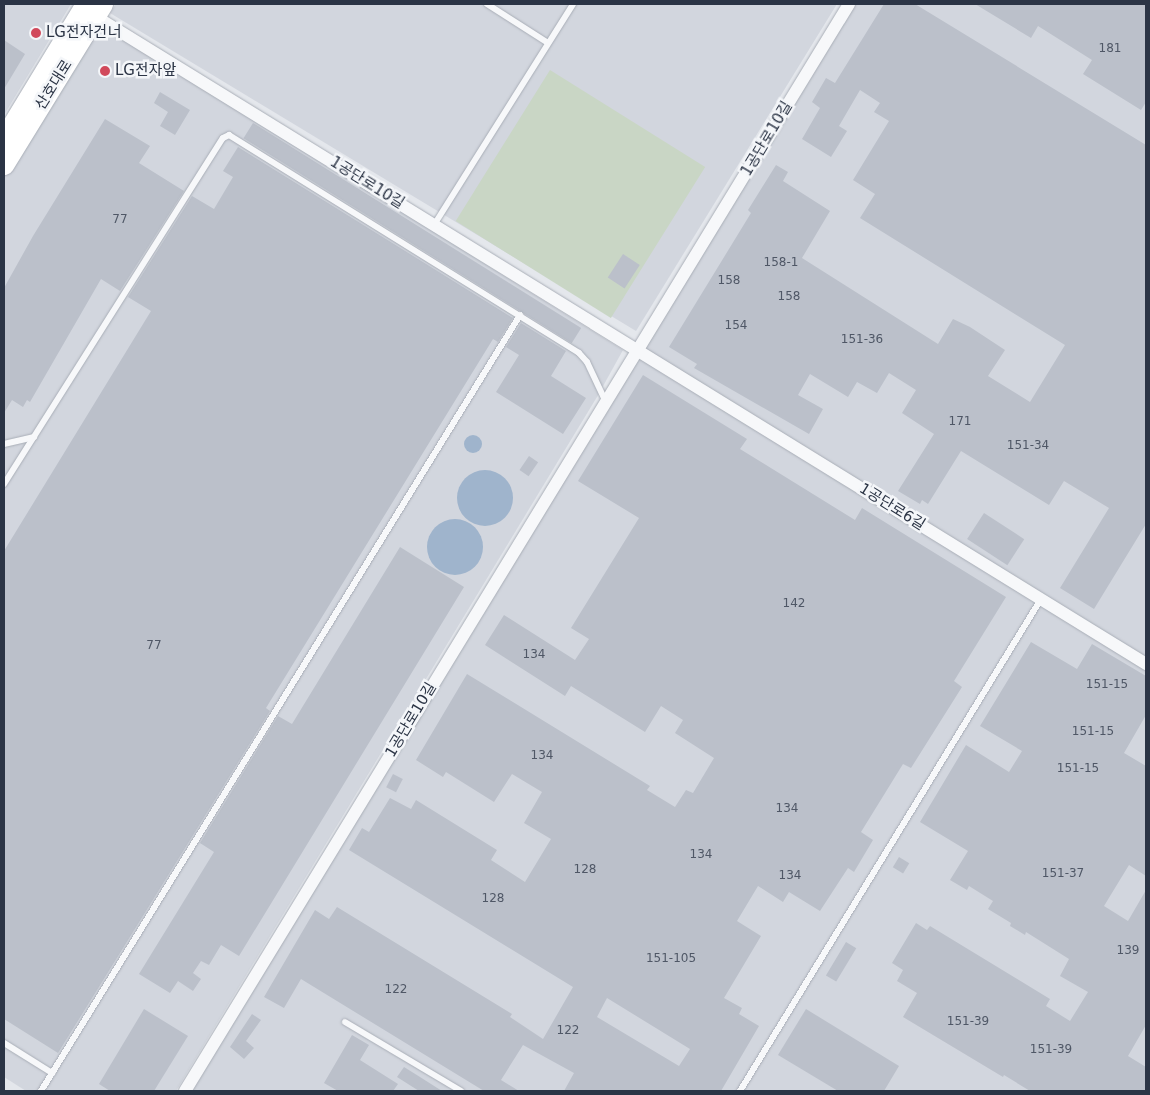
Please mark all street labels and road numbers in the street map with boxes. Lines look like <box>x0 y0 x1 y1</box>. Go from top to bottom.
street label: 산호대로 <box>32 57 76 113</box>
street label: 1공단로10길 <box>738 98 796 180</box>
street label: 1공단로10길 <box>327 153 407 213</box>
street label: 1공단로6길 <box>856 480 928 534</box>
street label: 1공단로10길 <box>382 679 440 761</box>

